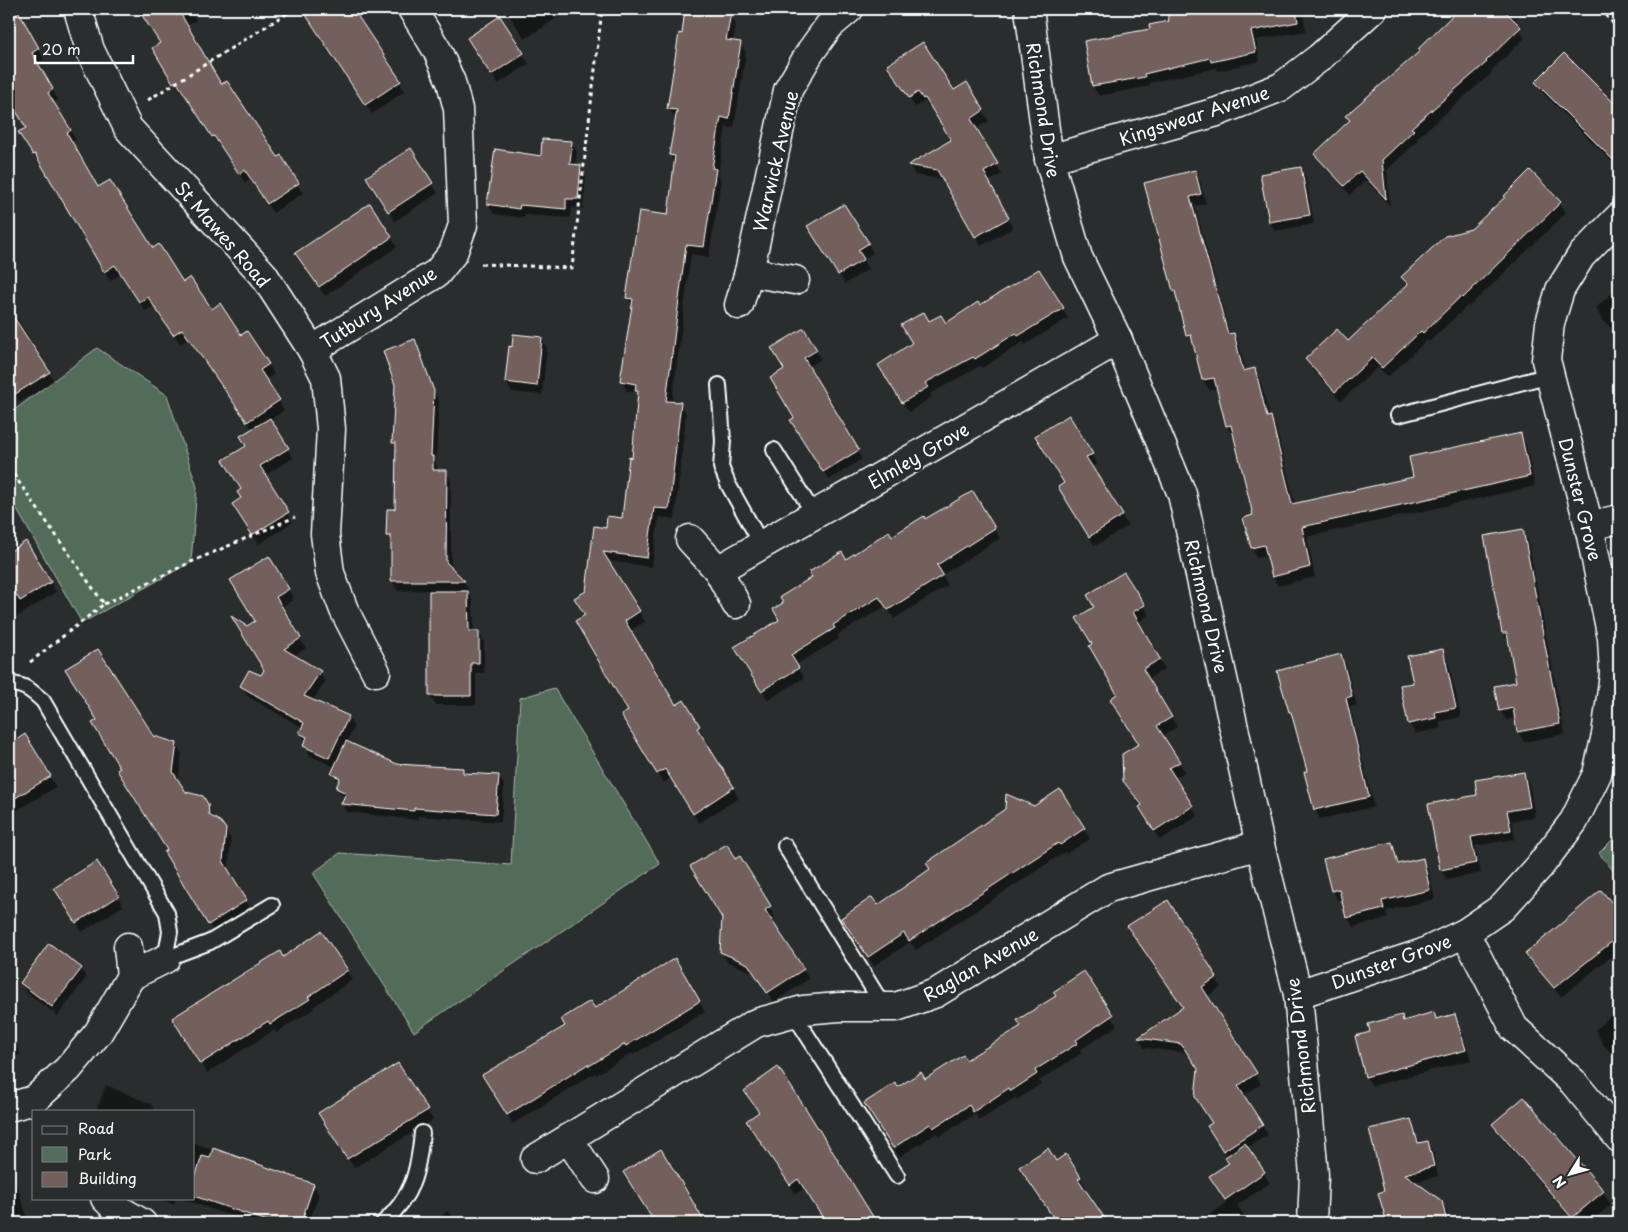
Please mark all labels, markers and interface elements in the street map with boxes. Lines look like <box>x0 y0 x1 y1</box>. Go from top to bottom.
scale bar <box>35 32 132 64</box>
text: 20 m <box>42 37 81 60</box>
street label: Richmond Drive <box>1020 40 1068 180</box>
street label: Kingswear Avenue <box>1116 78 1273 152</box>
street label: Warwick Avenue <box>746 88 804 234</box>
street label: St Mawes Road <box>169 175 277 293</box>
street label: Tutbury Avenue <box>314 259 442 355</box>
street label: Elmley Grove <box>862 415 974 495</box>
street label: Dunster Grove <box>1553 435 1609 563</box>
street label: Richmond Drive <box>1178 536 1236 676</box>
street label: Raglan Avenue <box>917 920 1043 1008</box>
street label: Dunster Grove <box>1327 927 1455 995</box>
street label: Richmond Drive <box>1278 976 1322 1116</box>
legend <box>32 1110 195 1200</box>
text: Road <box>78 1116 114 1139</box>
text: Park <box>78 1142 112 1165</box>
north arrow <box>1546 1150 1596 1200</box>
text: Building <box>78 1166 137 1189</box>
text: N <box>1547 1171 1571 1193</box>

